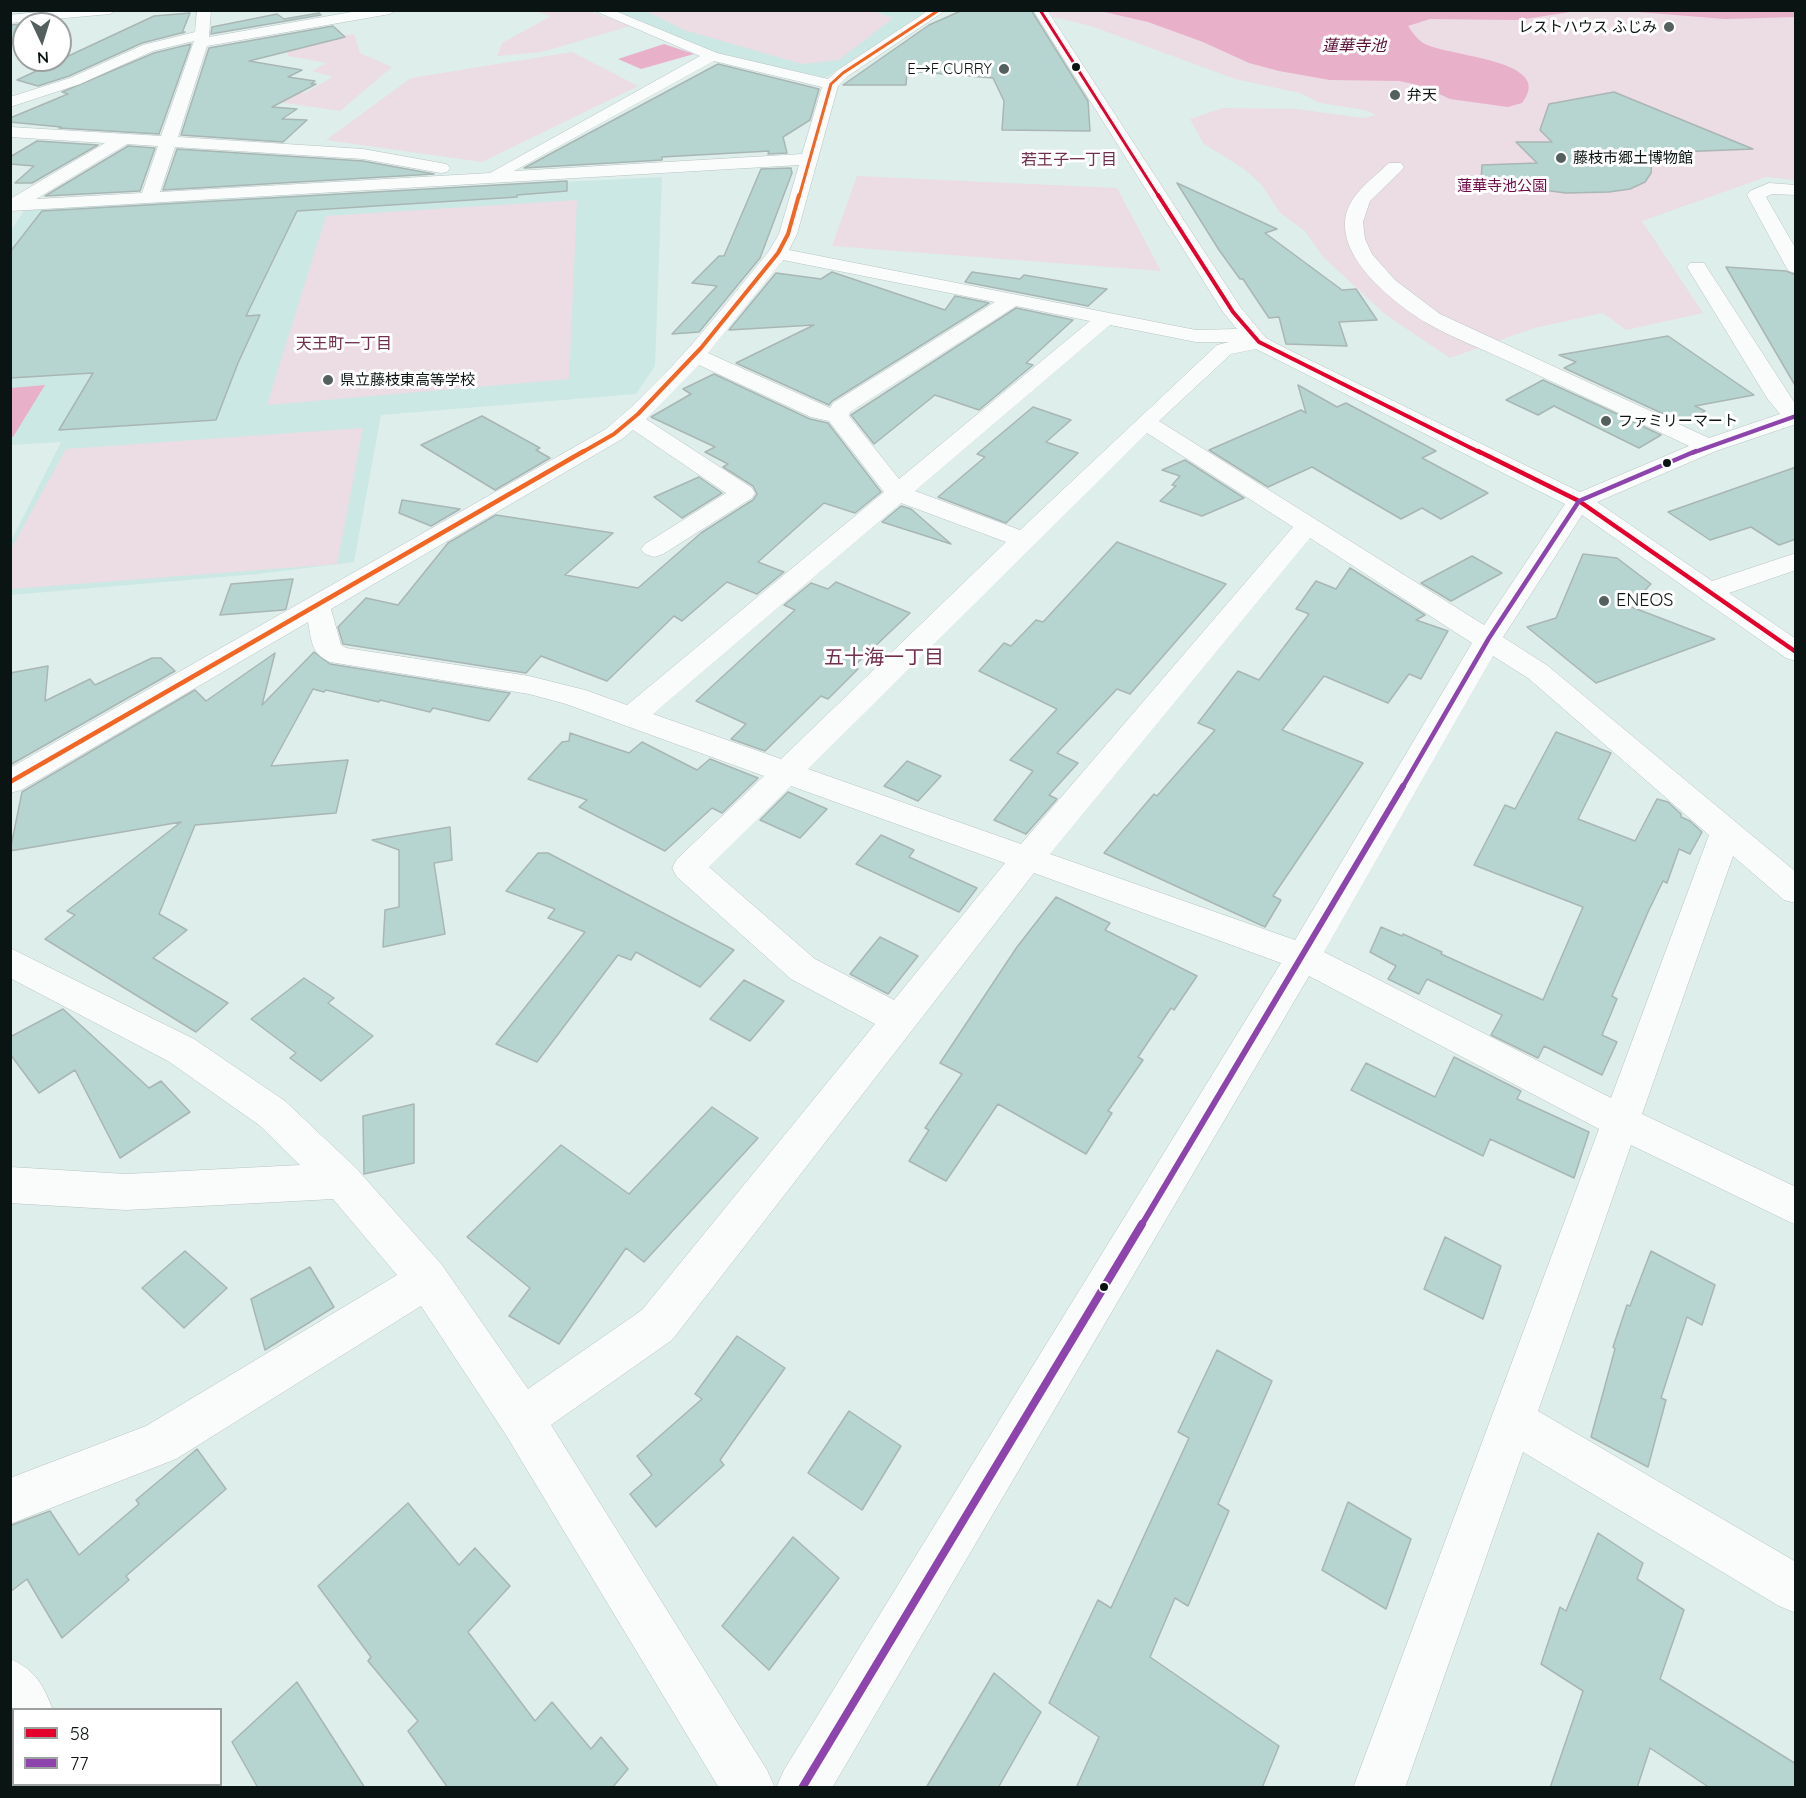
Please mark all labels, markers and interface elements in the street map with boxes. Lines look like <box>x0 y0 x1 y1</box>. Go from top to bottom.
north arrow <box>12 12 72 72</box>
place label: レストハウス ふじみ <box>1518 18 1657 36</box>
marker: レストハウス ふじみ <box>1662 20 1676 34</box>
water label: 蓮華寺池 <box>1322 36 1386 56</box>
text: N <box>37 48 50 68</box>
place label: E→F CURRY <box>907 60 992 78</box>
unlabelled marker <box>1070 61 1082 73</box>
marker: E→F CURRY <box>997 62 1011 76</box>
place label: 弁天 <box>1407 86 1437 104</box>
marker: 弁天 <box>1388 88 1402 102</box>
place label: 藤枝市郷土博物館 <box>1573 149 1693 167</box>
district label: 若王子一丁目 <box>1021 150 1117 170</box>
marker: 藤枝市郷土博物館 <box>1554 151 1568 165</box>
park label: 蓮華寺池公園 <box>1457 177 1547 195</box>
district label: 天王町一丁目 <box>296 334 392 354</box>
place label: 県立藤枝東高等学校 <box>340 371 475 389</box>
marker: 県立藤枝東高等学校 <box>321 373 335 387</box>
place label: ファミリーマート <box>1618 412 1738 430</box>
marker: ファミリーマート <box>1599 414 1613 428</box>
unlabelled marker <box>1661 457 1673 469</box>
place label: ENEOS <box>1616 590 1673 612</box>
marker: ENEOS <box>1597 594 1611 608</box>
district label: 五十海一丁目 <box>824 646 944 670</box>
unlabelled marker <box>1098 1281 1110 1293</box>
legend <box>12 1708 222 1786</box>
text: 58 <box>70 1722 90 1745</box>
text: 77 <box>70 1752 88 1775</box>

